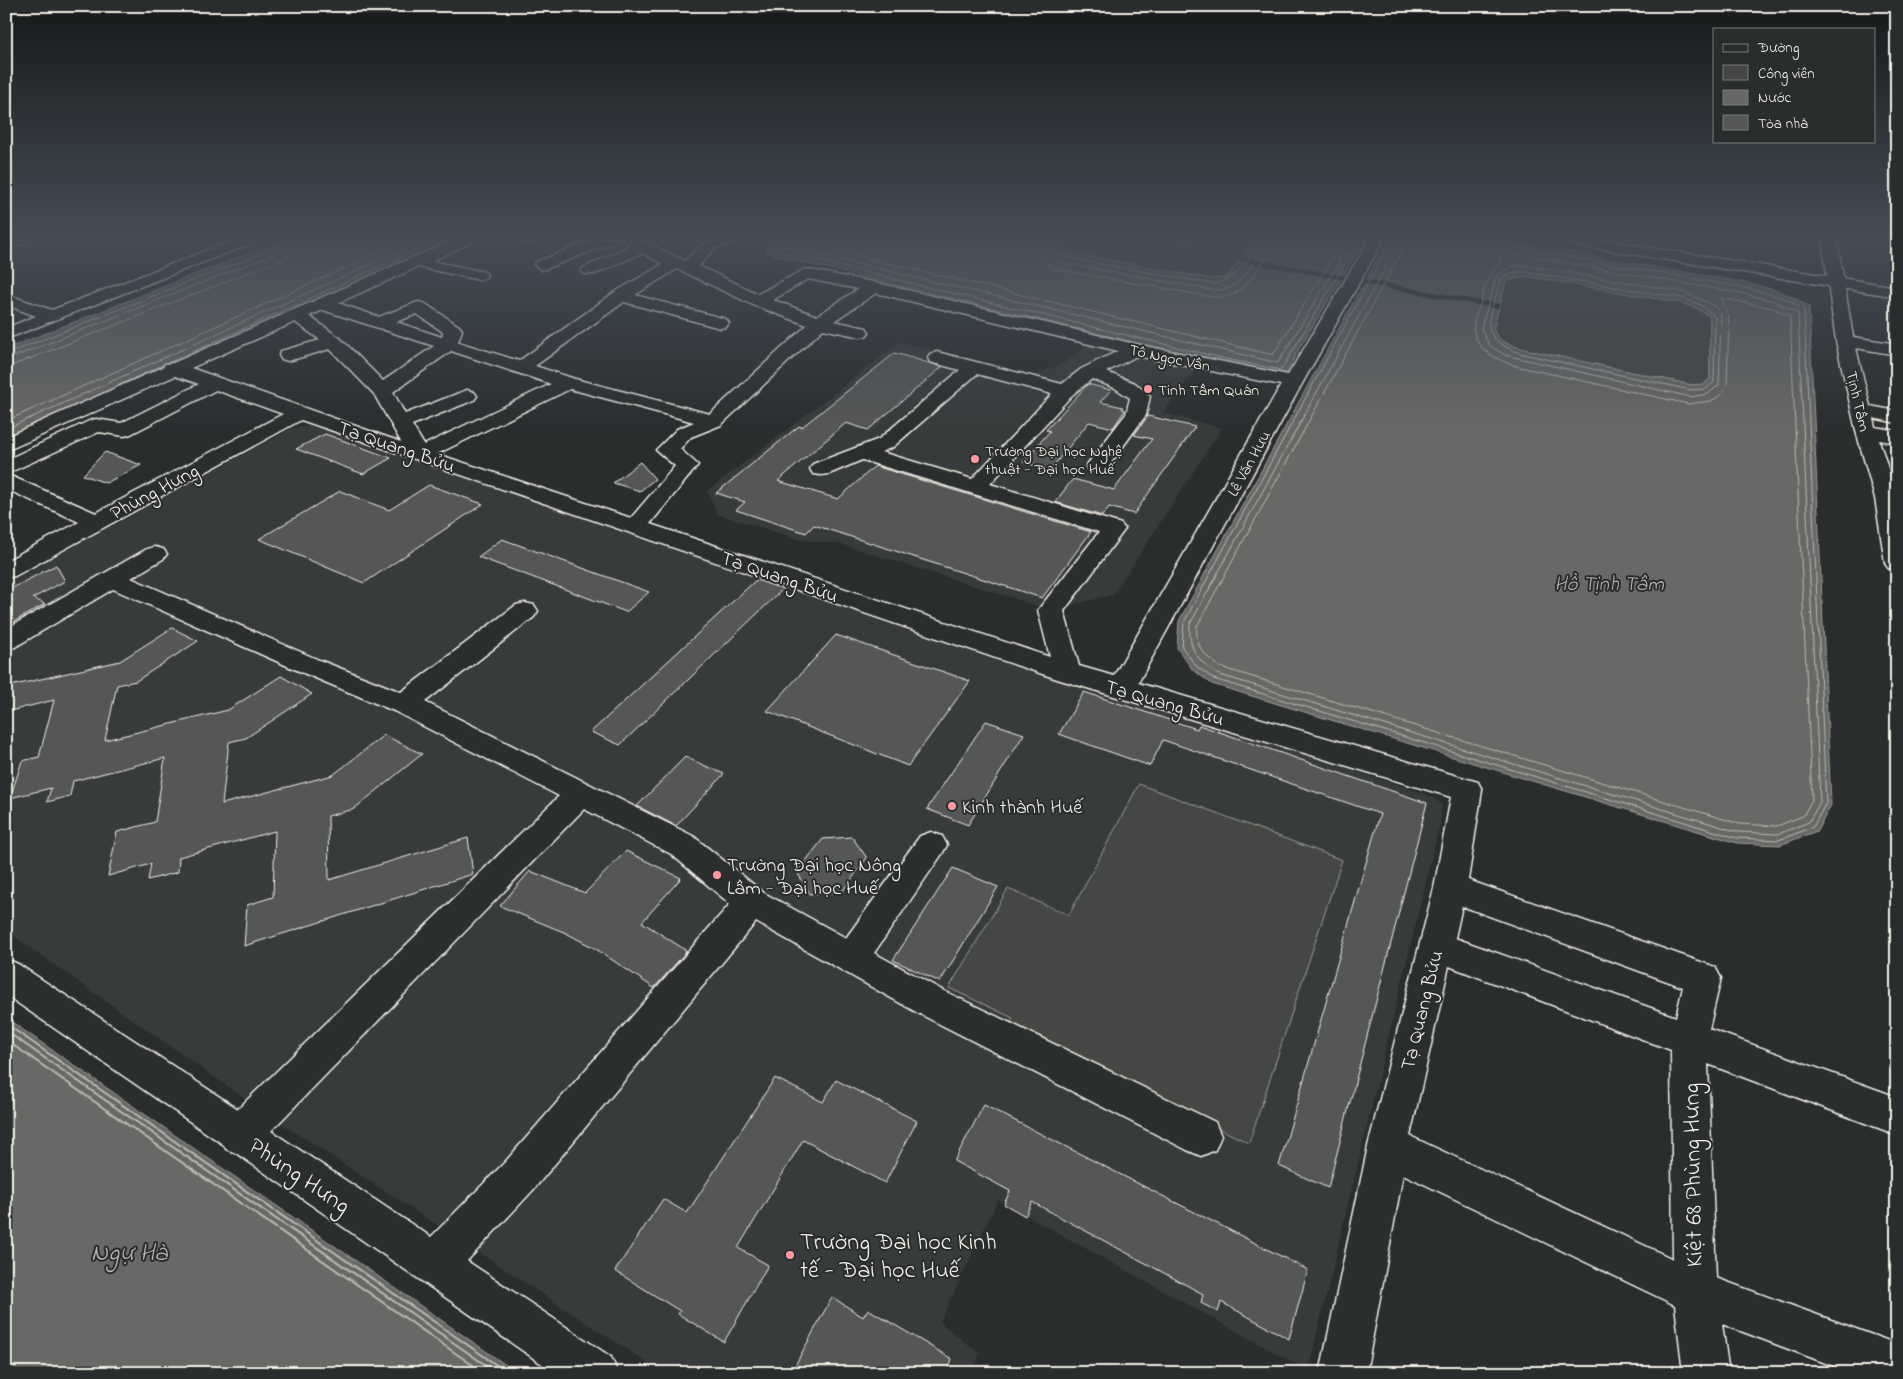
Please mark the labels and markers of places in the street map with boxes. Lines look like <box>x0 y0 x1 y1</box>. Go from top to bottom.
place label: Tinh Tâm Quán <box>1158 379 1259 403</box>
marker: Tinh Tâm Quán <box>1142 383 1154 395</box>
place label: Trường Đại học Nghệ thuật - Đại học Huế <box>985 440 1123 482</box>
marker: Trường Đại học Nghệ thuật - Đại học Huế <box>969 453 981 465</box>
place label: Kinh thành Huế <box>962 794 1084 823</box>
marker: Kinh thành Huế <box>946 800 958 812</box>
place label: Trường Đại học Nông Lâm - Đại học Huế <box>727 852 901 904</box>
marker: Trường Đại học Nông Lâm - Đại học Huế <box>711 869 723 881</box>
place label: Trường Đại học Kinh tế - Đại học Huế <box>800 1226 997 1289</box>
marker: Trường Đại học Kinh tế - Đại học Huế <box>784 1249 796 1261</box>

